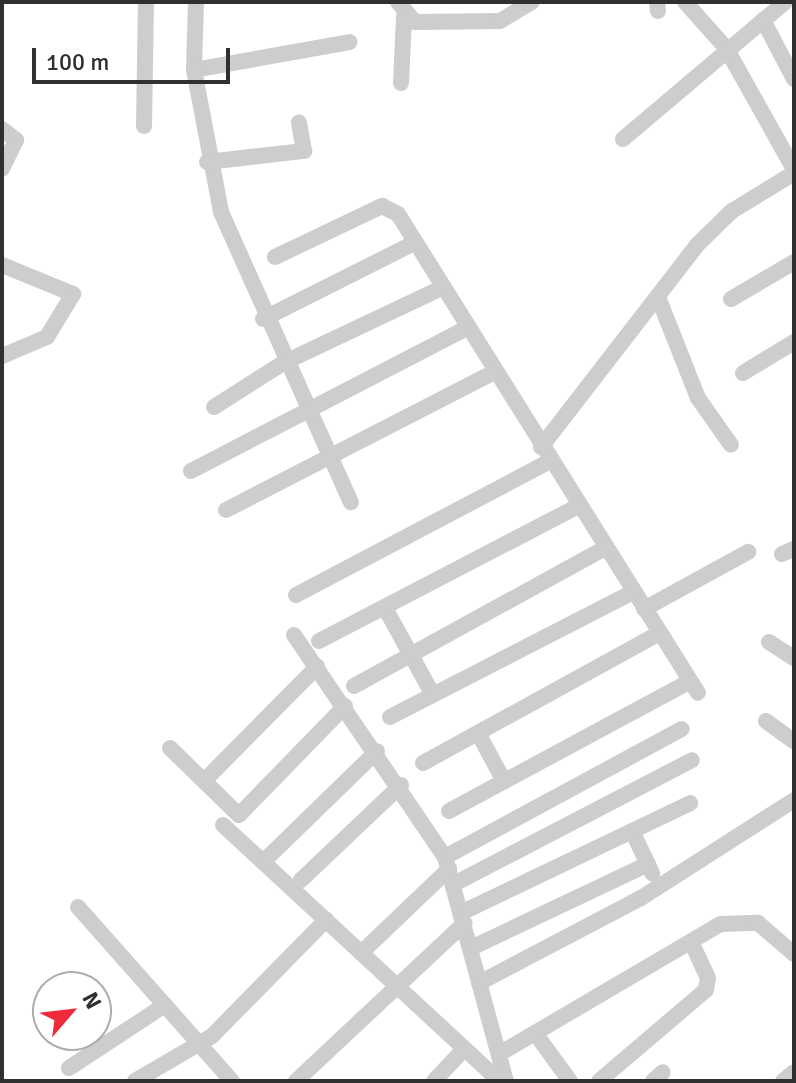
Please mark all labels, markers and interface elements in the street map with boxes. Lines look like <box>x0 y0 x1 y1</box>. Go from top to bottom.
scale bar <box>36 32 234 82</box>
text: 100 m <box>46 47 109 77</box>
north arrow <box>32 971 112 1051</box>
text: N <box>76 987 107 1014</box>

